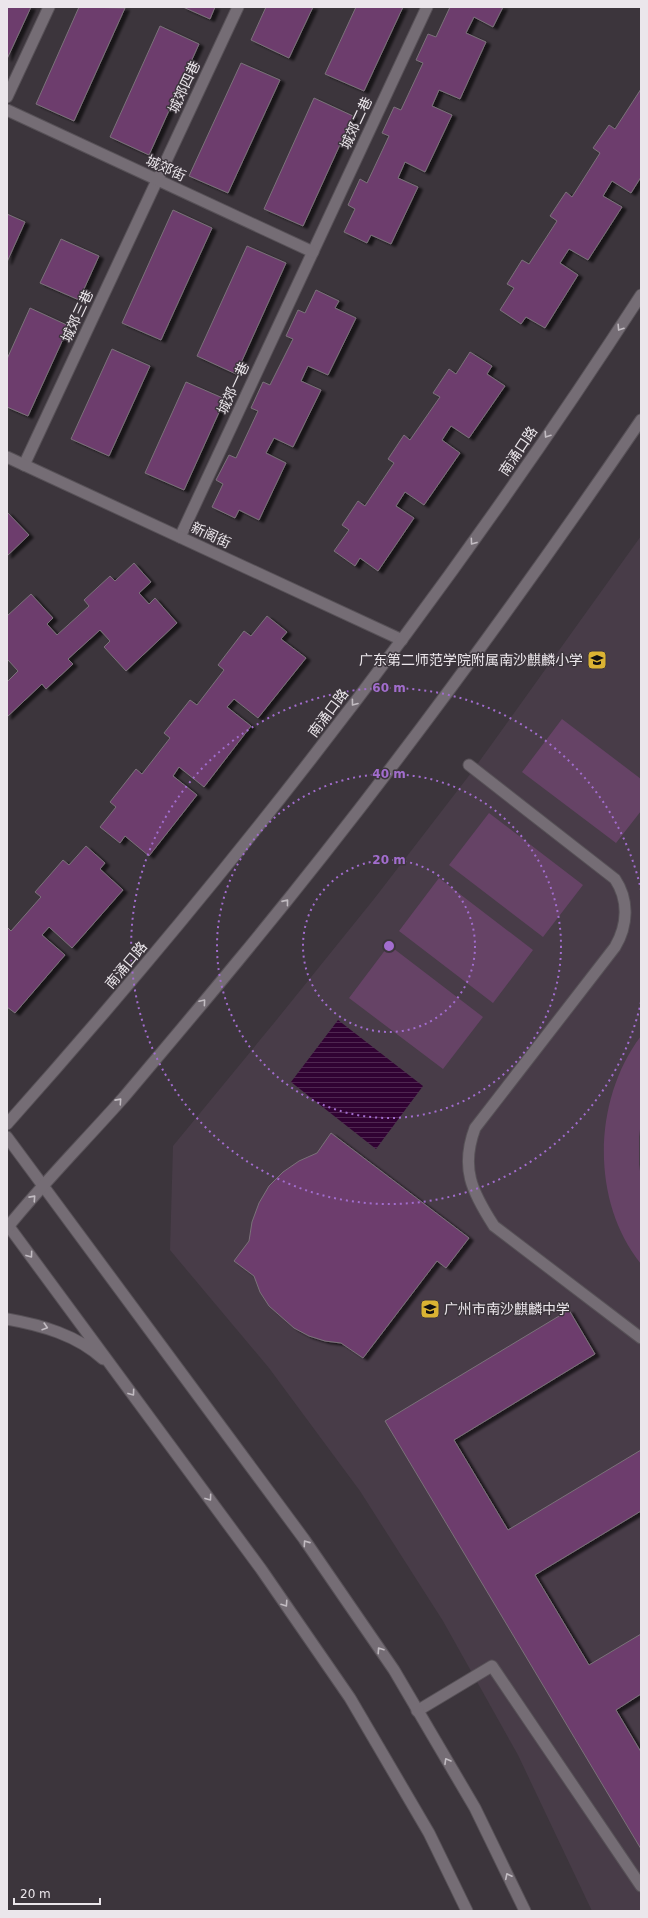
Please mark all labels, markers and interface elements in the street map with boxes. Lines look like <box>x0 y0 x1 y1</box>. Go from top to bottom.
street label: 城郊四巷 <box>165 58 203 116</box>
street label: 城郊二巷 <box>337 94 375 152</box>
street label: 城郊街 <box>144 152 188 184</box>
street label: 城郊三巷 <box>58 287 96 345</box>
one-way arrow <box>618 323 625 330</box>
street label: 城郊一巷 <box>214 359 252 417</box>
street label: 南涌口路 <box>496 423 540 479</box>
one-way arrow <box>545 431 552 438</box>
street label: 新阁街 <box>189 519 233 551</box>
one-way arrow <box>470 538 478 545</box>
school or university icon: 广东第二师范学院附属南沙麒麟小学 <box>586 649 608 671</box>
place label: 广东第二师范学院附属南沙麒麟小学 <box>359 652 583 668</box>
text: 60 m <box>372 681 406 695</box>
street label: 南涌口路 <box>305 686 351 740</box>
one-way arrow <box>351 699 359 706</box>
text: 40 m <box>372 767 406 781</box>
text: 20 m <box>372 853 406 867</box>
one-way arrow <box>281 899 288 906</box>
street label: 南涌口路 <box>102 938 150 992</box>
centre of rings <box>382 939 396 953</box>
one-way arrow <box>199 999 206 1007</box>
one-way arrow <box>115 1099 122 1106</box>
one-way arrow <box>28 1196 35 1203</box>
one-way arrow <box>25 1251 33 1258</box>
school or university icon: 广州市南沙麒麟中学 <box>419 1298 441 1320</box>
place label: 广州市南沙麒麟中学 <box>444 1301 570 1317</box>
one-way arrow <box>41 1322 48 1331</box>
one-way arrow <box>127 1389 134 1396</box>
one-way arrow <box>205 1494 212 1501</box>
one-way arrow <box>303 1540 311 1547</box>
one-way arrow <box>280 1599 287 1606</box>
one-way arrow <box>377 1647 385 1654</box>
one-way arrow <box>444 1758 451 1765</box>
one-way arrow <box>505 1873 513 1880</box>
scale bar <box>14 1880 100 1906</box>
text: 20 m <box>20 1887 51 1901</box>

